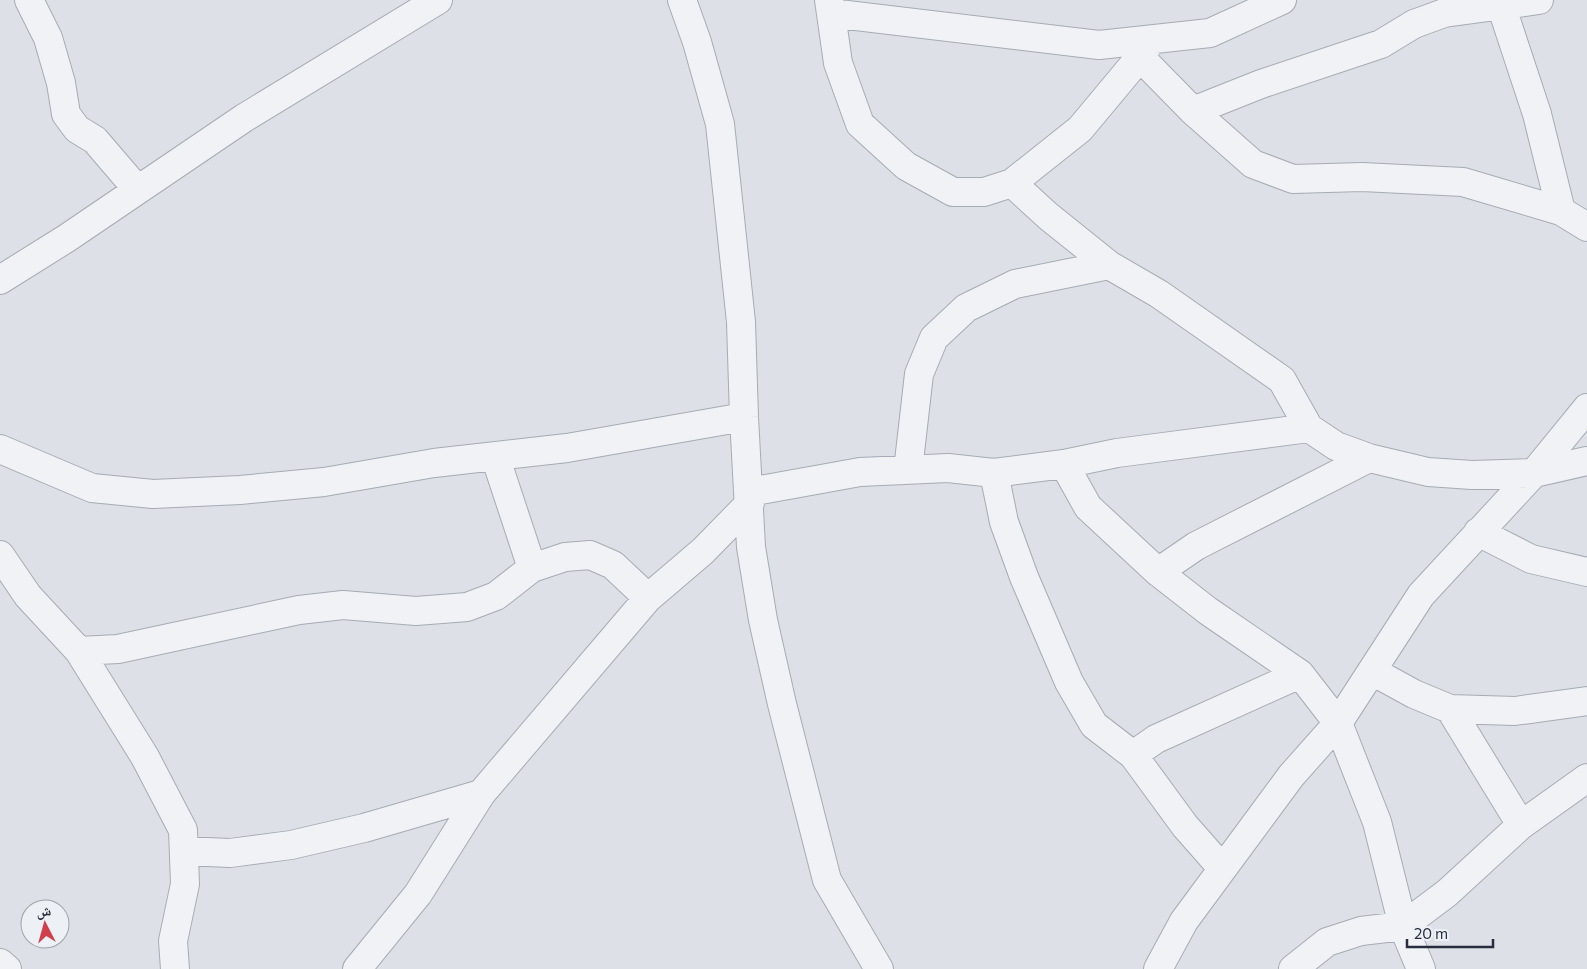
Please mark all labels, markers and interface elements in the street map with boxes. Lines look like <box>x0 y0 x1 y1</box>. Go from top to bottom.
north arrow <box>20 899 70 949</box>
text: ش <box>35 901 52 921</box>
scale bar <box>1407 916 1493 948</box>
text: 20 m <box>1414 924 1448 942</box>

